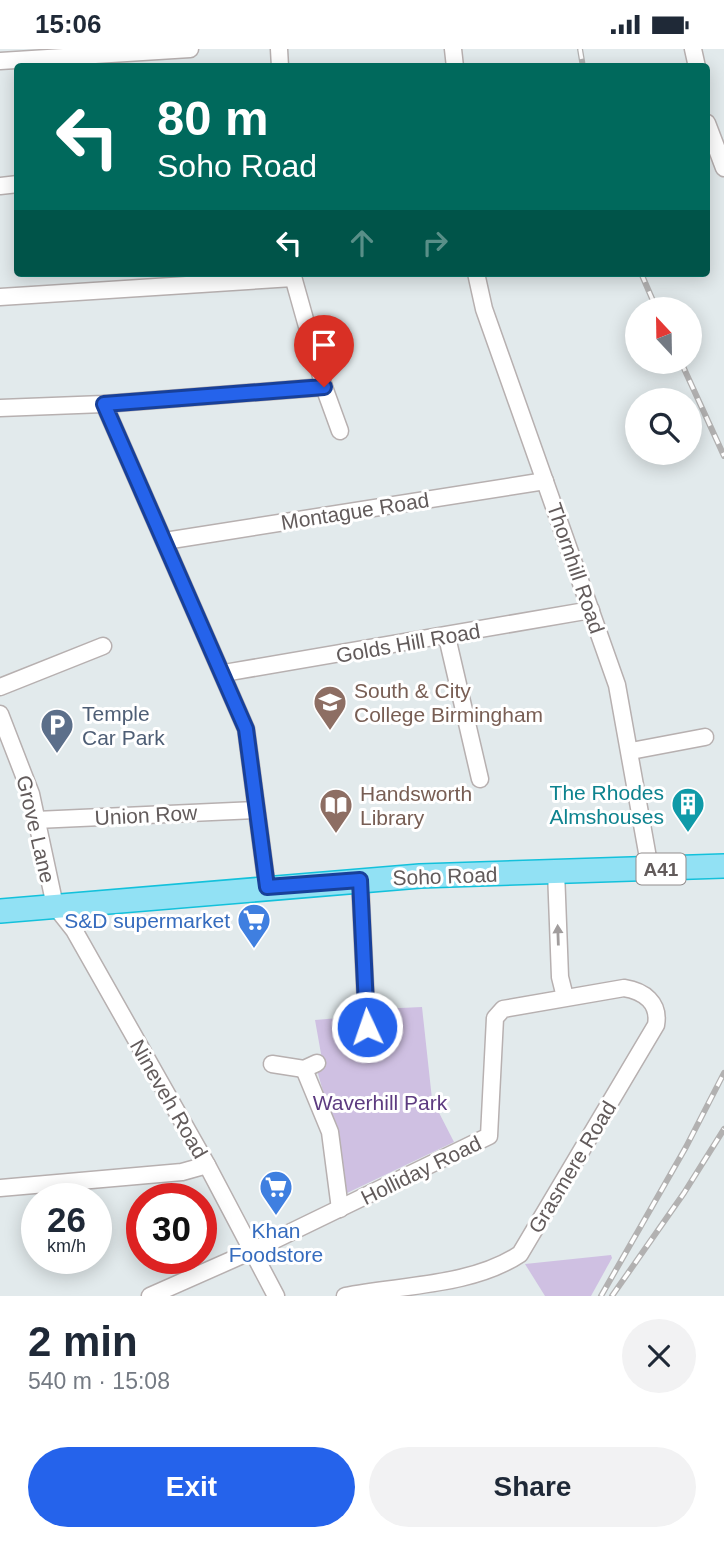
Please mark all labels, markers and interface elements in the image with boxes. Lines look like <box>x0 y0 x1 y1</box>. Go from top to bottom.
text: 15:06 <box>35 9 102 39</box>
icon: left <box>42 91 133 182</box>
text: 80 m <box>157 91 269 145</box>
text: Soho Road <box>157 148 317 184</box>
icon: left <box>270 224 308 262</box>
icon: ahead <box>343 224 381 262</box>
icon: right <box>416 224 454 262</box>
north arrow <box>625 297 702 375</box>
map controls <box>625 297 702 465</box>
pin <box>294 315 354 387</box>
icon: arrive <box>305 326 343 364</box>
button: search <box>625 388 702 465</box>
street label: Montague Road <box>279 488 431 534</box>
street label: Thornhill Road <box>543 500 609 636</box>
street label: Golds Hill Road <box>334 619 482 667</box>
place label: South & City College Birmingham <box>354 679 543 726</box>
school or university icon: South & City College Birmingham <box>311 683 349 732</box>
place label: Temple Car Park <box>82 702 165 749</box>
parking icon: Temple Car Park <box>38 706 76 755</box>
street label: Grove Lane <box>12 773 60 885</box>
place label: The Rhodes Almshouses <box>550 781 664 828</box>
place label: Handsworth Library <box>360 782 472 829</box>
building icon: The Rhodes Almshouses <box>669 785 707 834</box>
library icon: Handsworth Library <box>317 786 355 835</box>
street label: Union Row <box>94 801 199 829</box>
road number: A41 <box>636 853 686 884</box>
street label: Soho Road <box>392 863 498 889</box>
supermarket icon: S&D supermarket <box>235 901 273 950</box>
place label: S&D supermarket <box>64 909 230 932</box>
one-way arrow <box>553 923 564 945</box>
position arrow <box>330 990 404 1064</box>
street label: Nineveh Road <box>126 1036 212 1162</box>
park label: Waverhill Park <box>313 1091 448 1114</box>
street label: Grasmere Road <box>524 1097 620 1237</box>
street label: Holliday Road <box>357 1131 485 1209</box>
supermarket icon: Khan Foodstore <box>257 1168 295 1217</box>
speed limit sign: 30 <box>126 1183 217 1274</box>
text: 26 <box>47 1200 86 1239</box>
place label: Khan Foodstore <box>229 1219 323 1266</box>
text: km/h <box>47 1236 86 1256</box>
text: 2 min <box>28 1318 138 1365</box>
button: close <box>622 1319 696 1393</box>
text: 540 m · 15:08 <box>28 1368 170 1394</box>
button: Exit <box>28 1447 355 1527</box>
button: Share <box>369 1447 696 1527</box>

